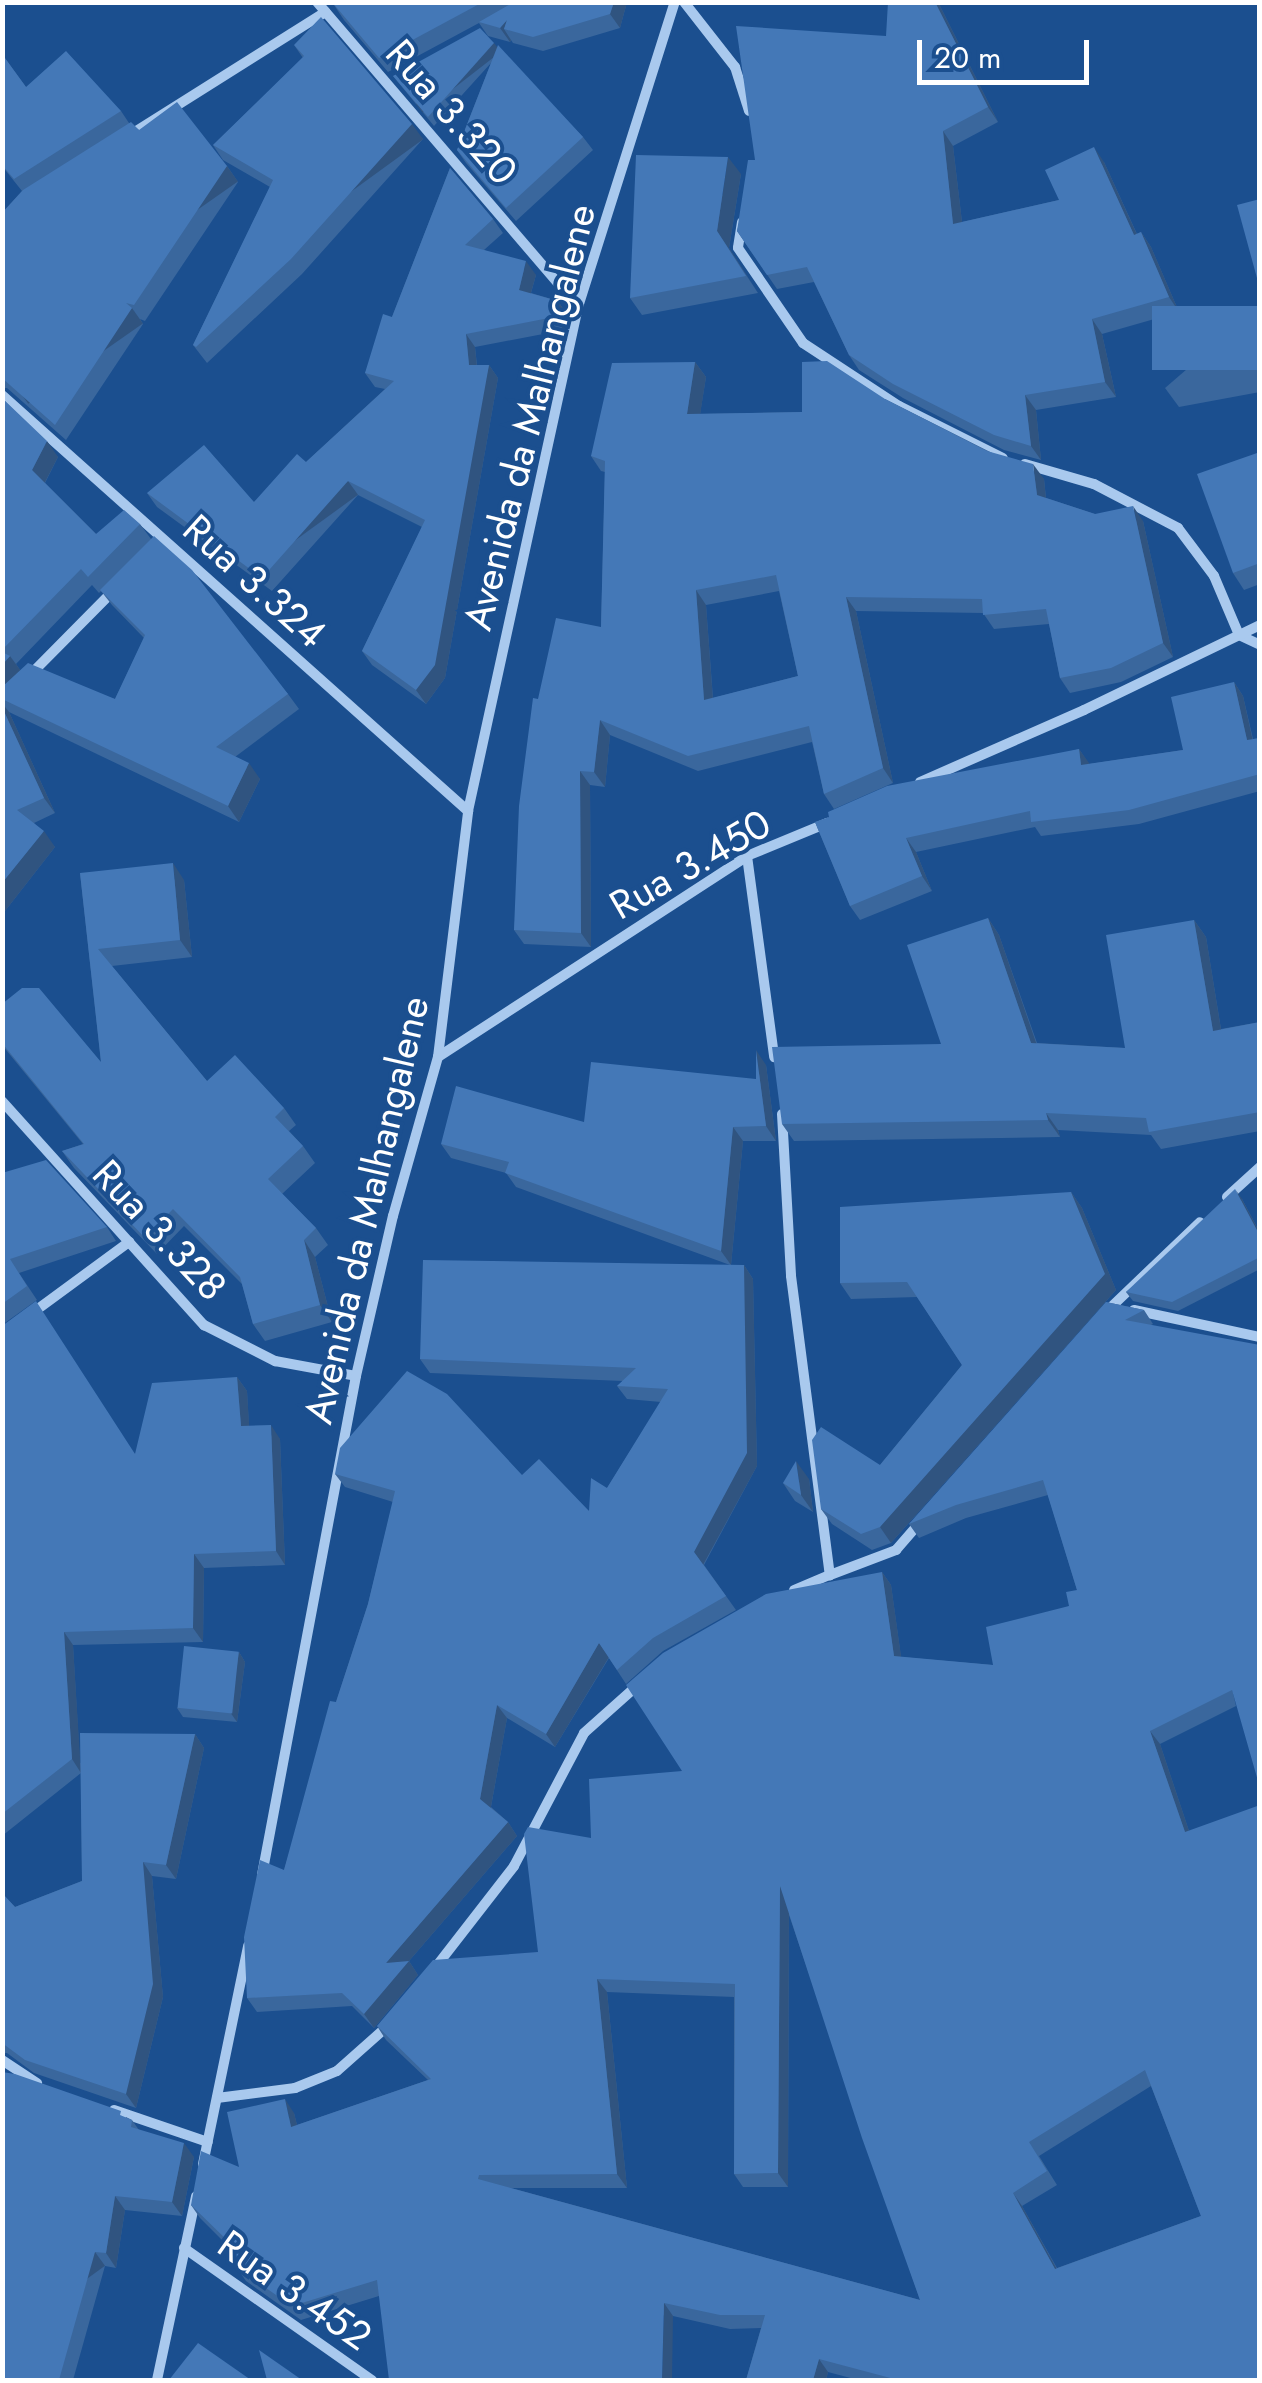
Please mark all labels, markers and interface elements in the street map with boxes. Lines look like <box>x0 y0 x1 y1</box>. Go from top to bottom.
scale bar <box>922 20 1094 82</box>
street label: Rua 3.320 <box>376 30 528 194</box>
text: 20 m <box>934 36 1001 79</box>
street label: Avenida da Malhangalene <box>453 199 605 635</box>
street label: Rua 3.324 <box>174 504 336 658</box>
street label: Rua 3.450 <box>601 799 779 929</box>
street label: Avenida da Malhangalene <box>293 992 439 1428</box>
street label: Rua 3.328 <box>83 1150 237 1310</box>
street label: Rua 3.452 <box>209 2220 381 2360</box>

